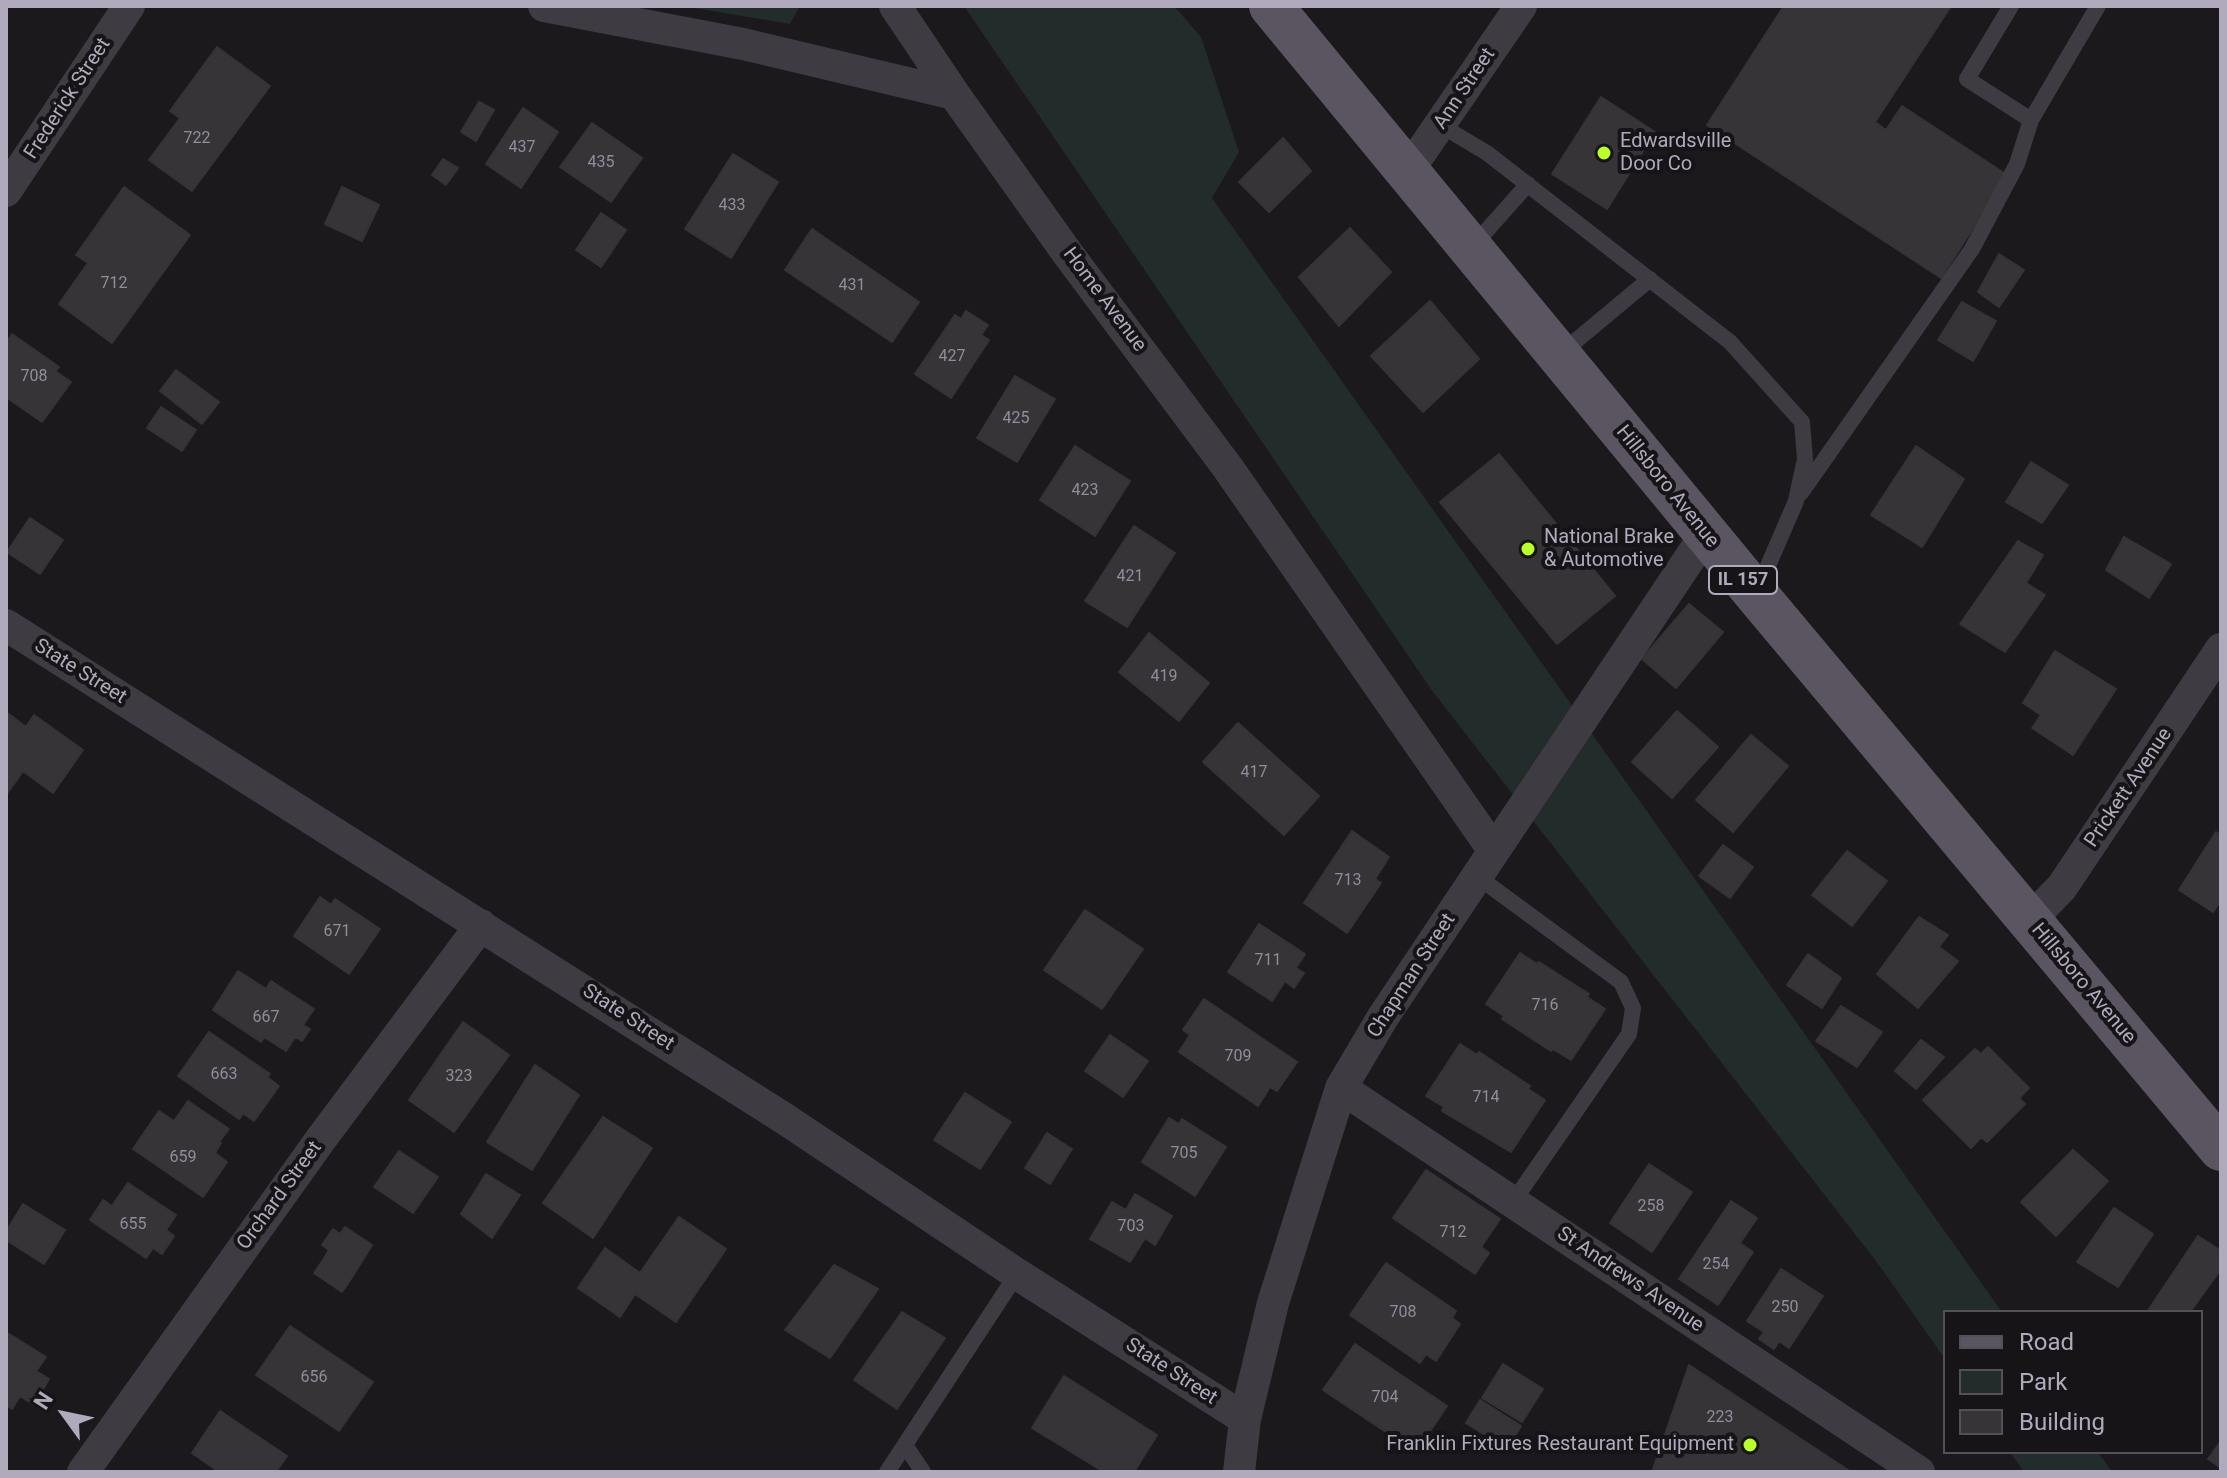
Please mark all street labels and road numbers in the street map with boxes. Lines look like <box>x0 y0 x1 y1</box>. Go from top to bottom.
street label: Frederick Street <box>20 34 116 164</box>
street label: Ann Street <box>1429 44 1501 134</box>
street label: Home Avenue <box>1057 243 1151 357</box>
street label: Hillsboro Avenue <box>1610 421 1724 553</box>
road number: IL 157 <box>1709 566 1777 594</box>
street label: State Street <box>29 634 131 710</box>
street label: Prickett Avenue <box>2080 724 2178 852</box>
street label: Chapman Street <box>1363 909 1461 1043</box>
street label: Hillsboro Avenue <box>2026 919 2140 1049</box>
street label: State Street <box>578 980 678 1056</box>
street label: Orchard Street <box>233 1137 327 1255</box>
street label: St Andrews Avenue <box>1552 1222 1708 1338</box>
street label: State Street <box>1121 1334 1221 1410</box>

